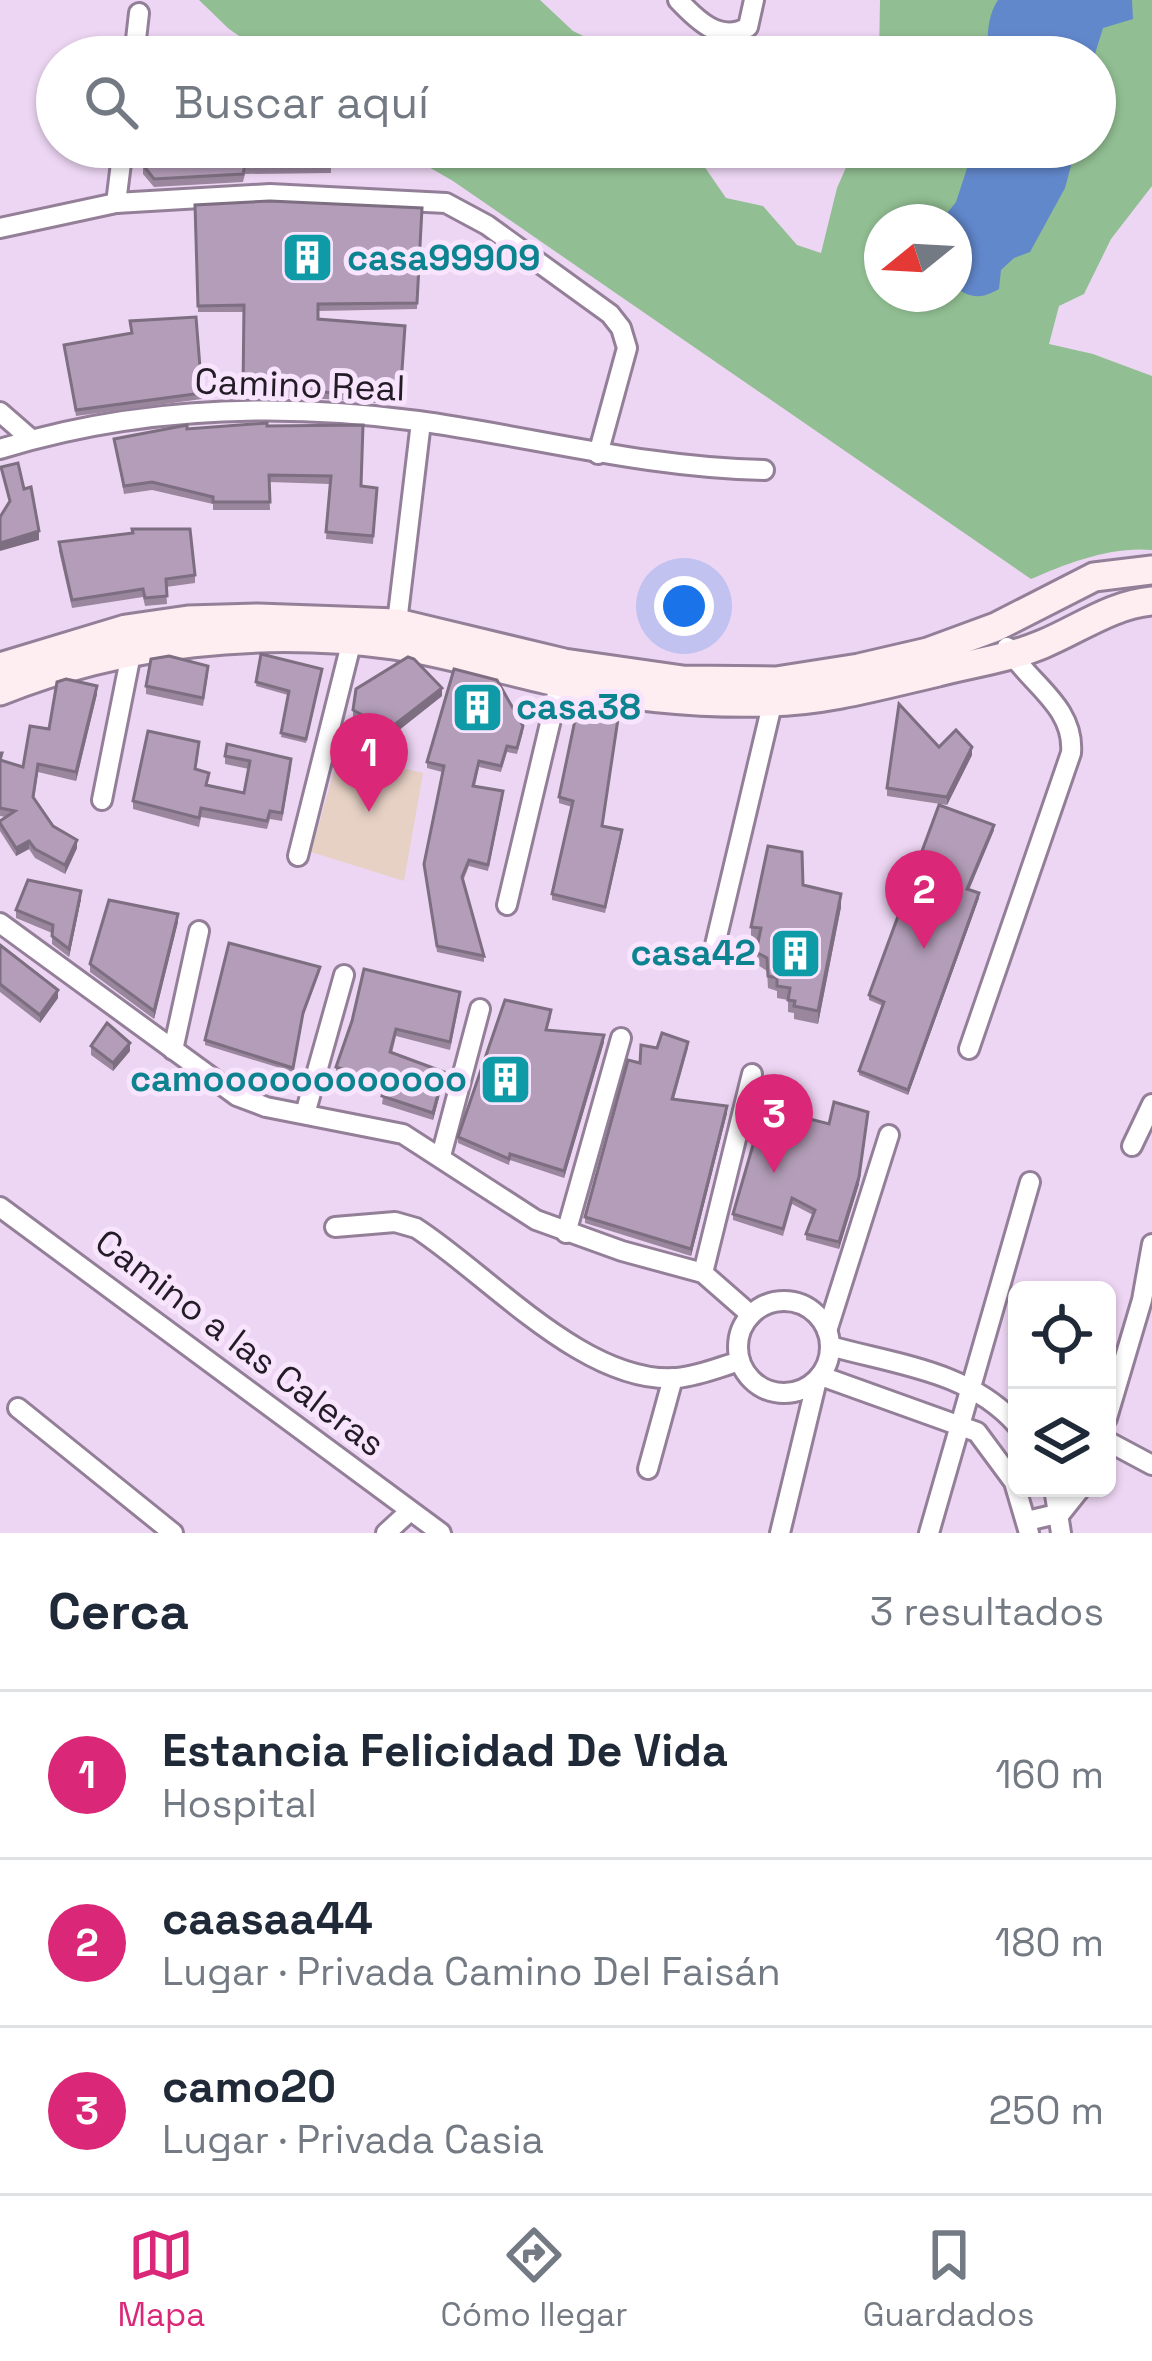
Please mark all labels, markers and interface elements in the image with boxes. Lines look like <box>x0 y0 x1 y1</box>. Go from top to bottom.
search box <box>36 36 1116 168</box>
icon: search <box>78 69 144 135</box>
text: Buscar aquí <box>174 74 429 131</box>
north arrow <box>864 204 972 312</box>
building icon: casa99909 <box>280 230 336 286</box>
place label: casa99909 <box>347 235 541 281</box>
street label: Camino Real <box>194 358 406 412</box>
your location <box>654 576 714 636</box>
building icon: casa38 <box>449 679 505 735</box>
place label: casa38 <box>516 684 641 730</box>
pin: 1 <box>330 713 408 812</box>
pin: 2 <box>885 850 963 949</box>
building icon: casa42 <box>767 925 823 981</box>
place label: casa42 <box>630 930 756 976</box>
building icon: camoooooooooooo <box>478 1051 534 1107</box>
place label: camoooooooooooo <box>130 1056 467 1102</box>
pin: 3 <box>735 1074 813 1173</box>
street label: Camino a las Caleras <box>86 1219 394 1467</box>
map controls <box>1008 1281 1116 1497</box>
button: locate <box>1008 1281 1116 1389</box>
button: layers <box>1008 1389 1116 1497</box>
text: Cerca <box>48 1579 189 1644</box>
text: 3 resultados <box>870 1587 1104 1636</box>
text: Estancia Felicidad De Vida <box>162 1722 728 1779</box>
text: 1 <box>78 1750 96 1799</box>
text: 160 m <box>995 1750 1104 1799</box>
text: Hospital <box>162 1779 317 1828</box>
text: caasaa44 <box>162 1890 373 1947</box>
text: 2 <box>75 1918 99 1967</box>
text: 180 m <box>995 1918 1104 1967</box>
text: Lugar · Privada Camino Del Faisán <box>162 1947 781 1996</box>
text: camo20 <box>162 2058 336 2115</box>
text: 3 <box>75 2086 99 2135</box>
text: 250 m <box>989 2086 1104 2135</box>
text: Lugar · Privada Casia <box>162 2115 544 2164</box>
tab: Mapa <box>118 2222 205 2336</box>
tab: Cómo llegar <box>440 2222 628 2336</box>
tab: Guardados <box>863 2222 1034 2336</box>

